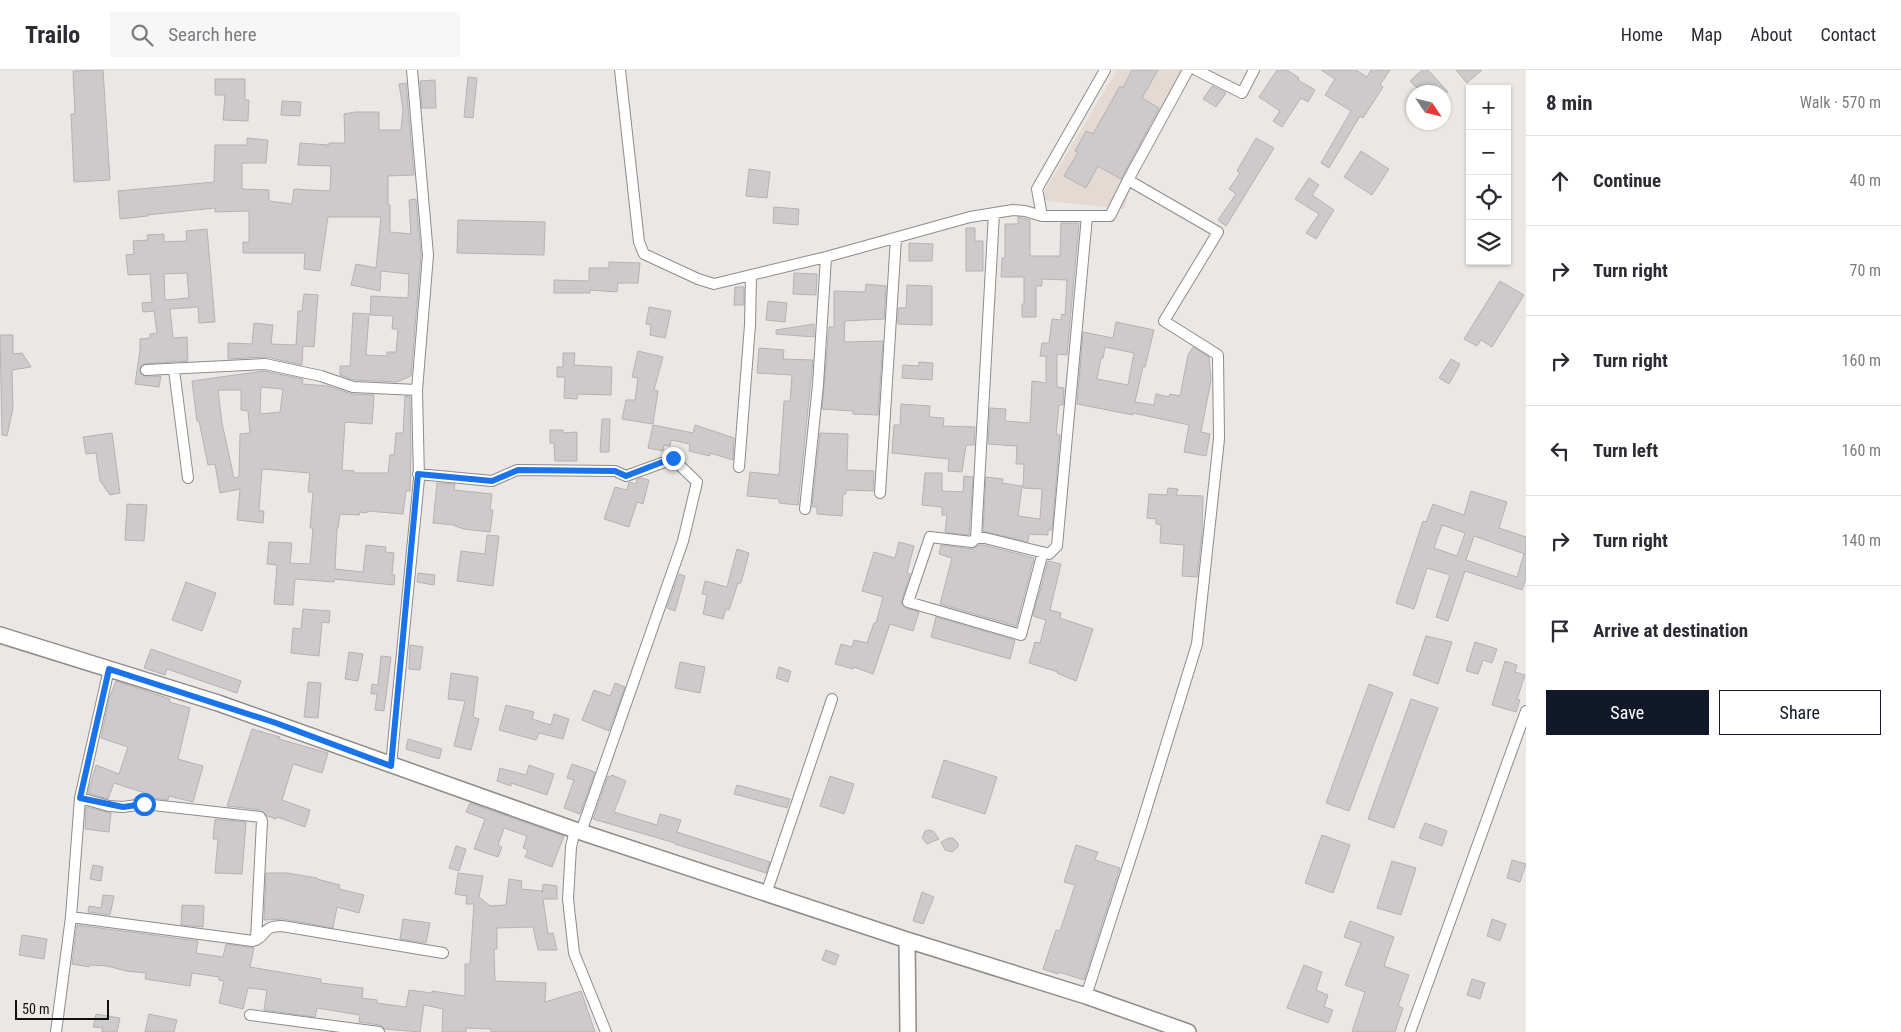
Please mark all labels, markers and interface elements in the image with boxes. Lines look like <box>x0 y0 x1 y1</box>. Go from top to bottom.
search box <box>110 12 460 57</box>
text: Trailo <box>25 21 80 49</box>
icon: search <box>128 21 156 49</box>
text: Search here <box>168 23 257 46</box>
text: Home <box>1621 24 1663 45</box>
text: Map <box>1691 24 1722 45</box>
text: About <box>1750 24 1792 45</box>
text: Contact <box>1820 24 1876 45</box>
north arrow <box>1406 85 1451 130</box>
map controls <box>1466 85 1511 265</box>
button: + <box>1466 85 1511 130</box>
text: 8 min <box>1546 91 1593 115</box>
text: Walk · 570 m <box>1800 93 1881 112</box>
button: − <box>1466 130 1511 175</box>
icon: ahead <box>1546 167 1574 195</box>
text: Continue <box>1593 169 1661 192</box>
text: 40 m <box>1849 171 1881 190</box>
button: locate <box>1466 175 1511 220</box>
button: layers <box>1466 220 1511 265</box>
icon: right <box>1546 257 1574 285</box>
text: Turn right <box>1593 259 1668 282</box>
text: 70 m <box>1849 261 1881 280</box>
icon: right <box>1546 347 1574 375</box>
text: Turn right <box>1593 349 1668 372</box>
text: 160 m <box>1842 351 1881 370</box>
icon: left <box>1546 437 1574 465</box>
text: Turn left <box>1593 439 1658 462</box>
text: 160 m <box>1842 441 1881 460</box>
route end <box>662 447 685 470</box>
icon: right <box>1546 527 1574 555</box>
text: Turn right <box>1593 529 1668 552</box>
text: 140 m <box>1842 531 1881 550</box>
icon: arrive <box>1546 617 1574 645</box>
text: Arrive at destination <box>1593 619 1748 642</box>
button: Save <box>1546 690 1709 735</box>
button: Share <box>1719 690 1881 735</box>
route start <box>133 793 156 816</box>
scale bar <box>15 997 109 1020</box>
text: 50 m <box>22 1001 50 1017</box>

